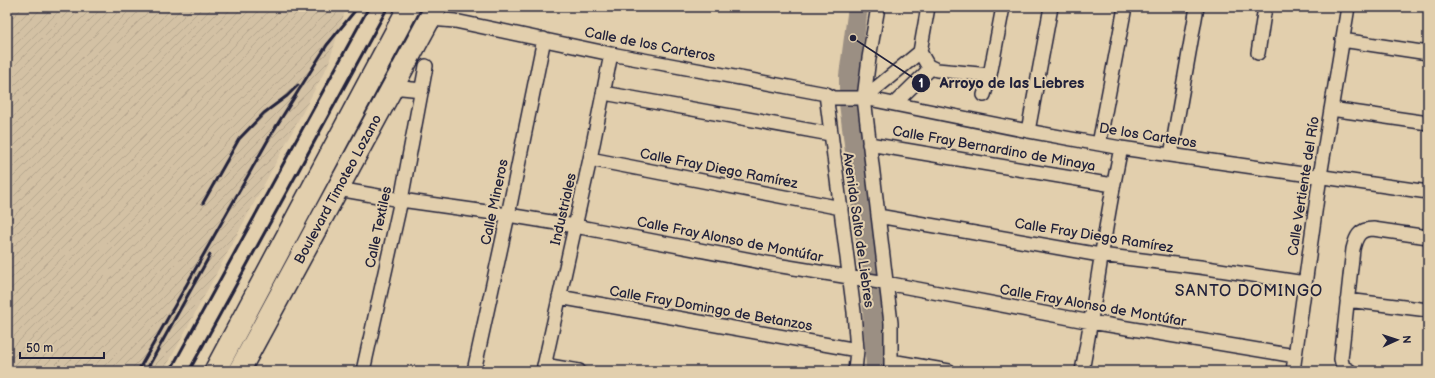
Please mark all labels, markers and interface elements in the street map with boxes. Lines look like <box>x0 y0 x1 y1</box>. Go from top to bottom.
street label: Calle de los Carteros <box>583 23 717 66</box>
callout: Arroyo de las Liebres <box>911 70 1092 97</box>
text: Arroyo de las Liebres <box>939 74 1084 93</box>
text: 1 <box>918 76 924 91</box>
street label: Boulevard Timoteo Lozano <box>291 111 385 267</box>
street label: Calle Vertiente del Río <box>1284 115 1323 257</box>
street label: De los Carteros <box>1098 119 1198 152</box>
street label: Calle Fray Bernardino de Minaya <box>891 122 1097 175</box>
street label: Calle Fray Diego Ramírez <box>638 145 800 192</box>
street label: Avenida Salto de Liebres <box>839 151 878 309</box>
street label: Calle Mineros <box>477 158 512 247</box>
street label: Industriales <box>547 171 580 247</box>
street label: Calle Textiles <box>362 185 395 270</box>
street label: Calle Fray Alonso de Montúfar <box>635 213 825 266</box>
street label: Calle Fray Diego Ramírez <box>1013 215 1175 256</box>
street label: Calle Fray Alonso de Montúfar <box>998 281 1188 330</box>
street label: Calle Fray Domingo de Betanzos <box>608 282 814 335</box>
district label: SANTO DOMINGO <box>1175 282 1323 301</box>
north arrow <box>1377 320 1417 360</box>
scale bar <box>20 334 104 360</box>
text: N <box>1400 335 1413 344</box>
text: 50 m <box>26 341 53 356</box>

